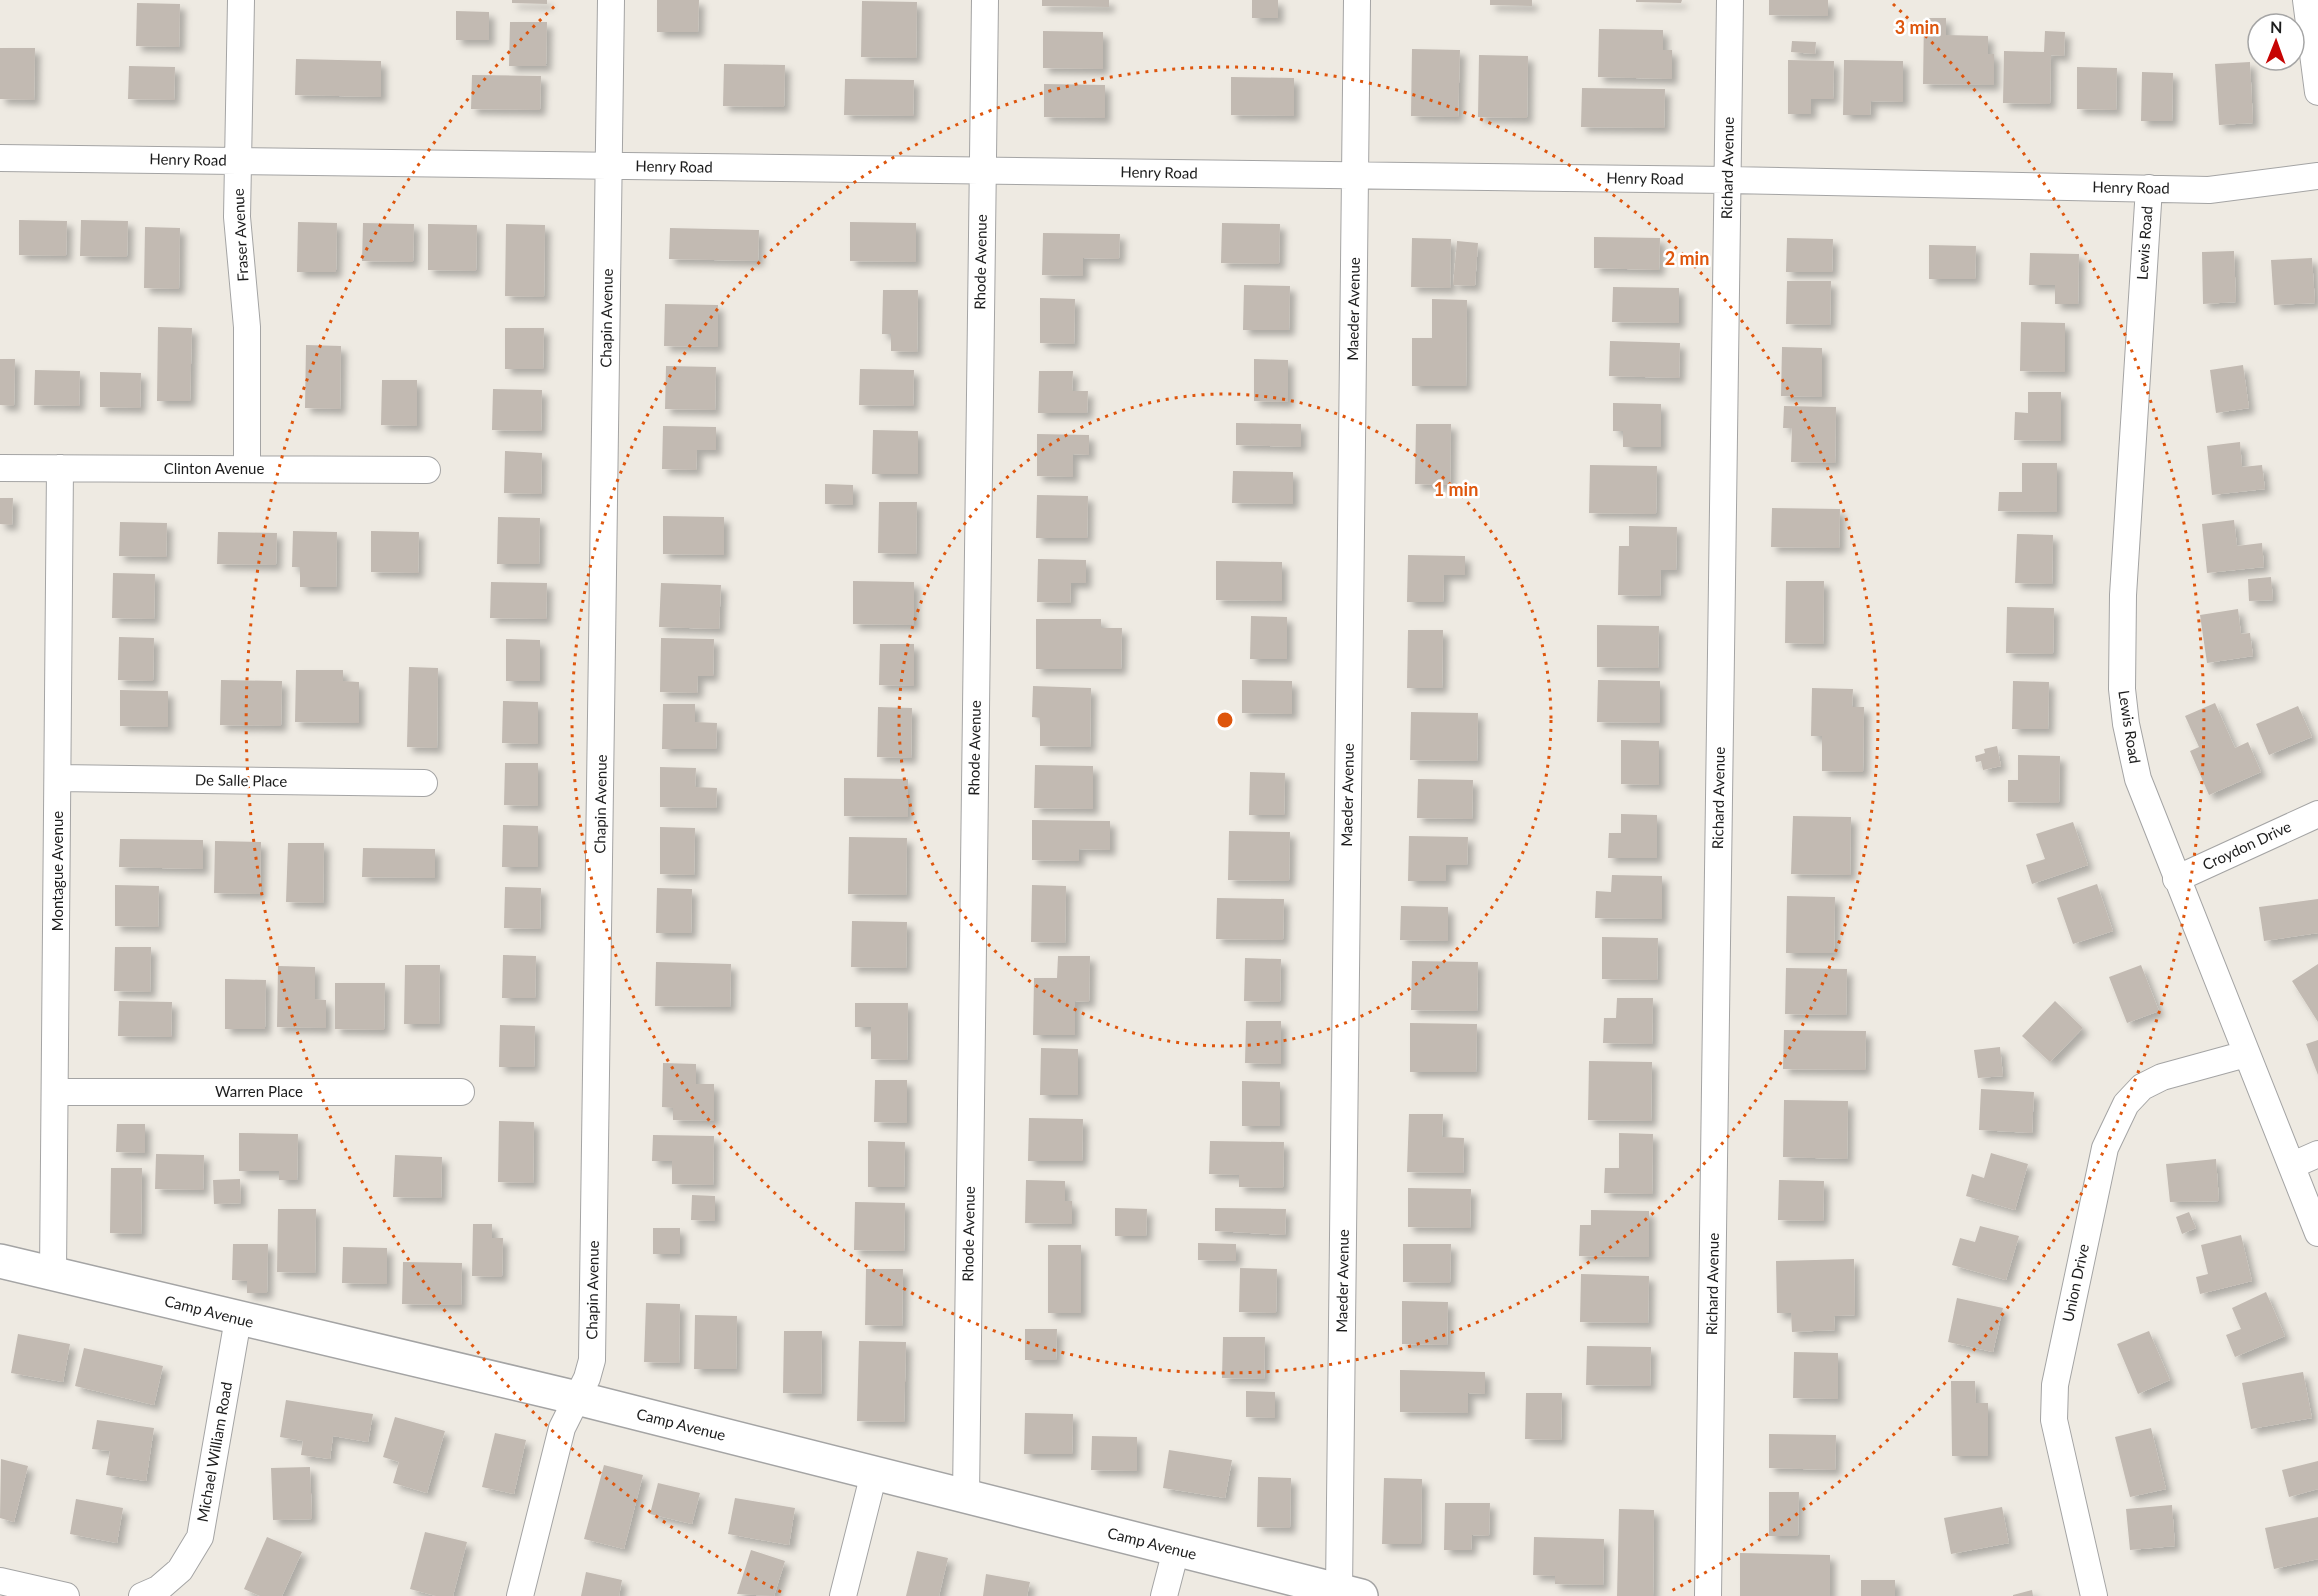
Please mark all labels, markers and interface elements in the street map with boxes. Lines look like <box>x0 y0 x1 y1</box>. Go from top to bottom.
north arrow <box>2246 12 2306 72</box>
text: 3 min <box>1895 16 1939 38</box>
text: N <box>2270 17 2283 36</box>
street label: Richard Avenue <box>1717 117 1737 219</box>
street label: Henry Road <box>149 149 227 169</box>
street label: Henry Road <box>635 156 713 176</box>
street label: Henry Road <box>1120 162 1198 182</box>
street label: Henry Road <box>1606 168 1684 188</box>
street label: Henry Road <box>2092 177 2170 197</box>
street label: Fraser Avenue <box>229 188 251 282</box>
street label: Lewis Road <box>2132 205 2156 280</box>
street label: Rhode Avenue <box>970 214 990 310</box>
text: 2 min <box>1665 247 1709 269</box>
street label: Maeder Avenue <box>1343 257 1363 361</box>
street label: Chapin Avenue <box>596 268 616 368</box>
street label: Clinton Avenue <box>164 459 264 477</box>
text: 1 min <box>1434 478 1478 500</box>
street label: Lewis Road <box>2115 689 2145 765</box>
street label: Rhode Avenue <box>964 700 984 796</box>
centre of rings <box>1215 710 1235 730</box>
street label: Maeder Avenue <box>1337 743 1357 847</box>
street label: Richard Avenue <box>1708 747 1728 849</box>
street label: Chapin Avenue <box>590 754 610 854</box>
street label: De Salle Place <box>195 770 287 790</box>
street label: Montague Avenue <box>48 811 66 931</box>
street label: Croydon Drive <box>2199 817 2294 873</box>
street label: Warren Place <box>215 1082 303 1100</box>
street label: Rhode Avenue <box>958 1186 978 1282</box>
street label: Maeder Avenue <box>1332 1229 1352 1333</box>
street label: Richard Avenue <box>1702 1233 1722 1335</box>
street label: Chapin Avenue <box>582 1240 602 1340</box>
street label: Union Drive <box>2058 1242 2092 1323</box>
street label: Camp Avenue <box>163 1291 256 1331</box>
street label: Michael William Road <box>193 1380 235 1523</box>
street label: Camp Avenue <box>635 1404 728 1444</box>
street label: Camp Avenue <box>1106 1523 1199 1563</box>

